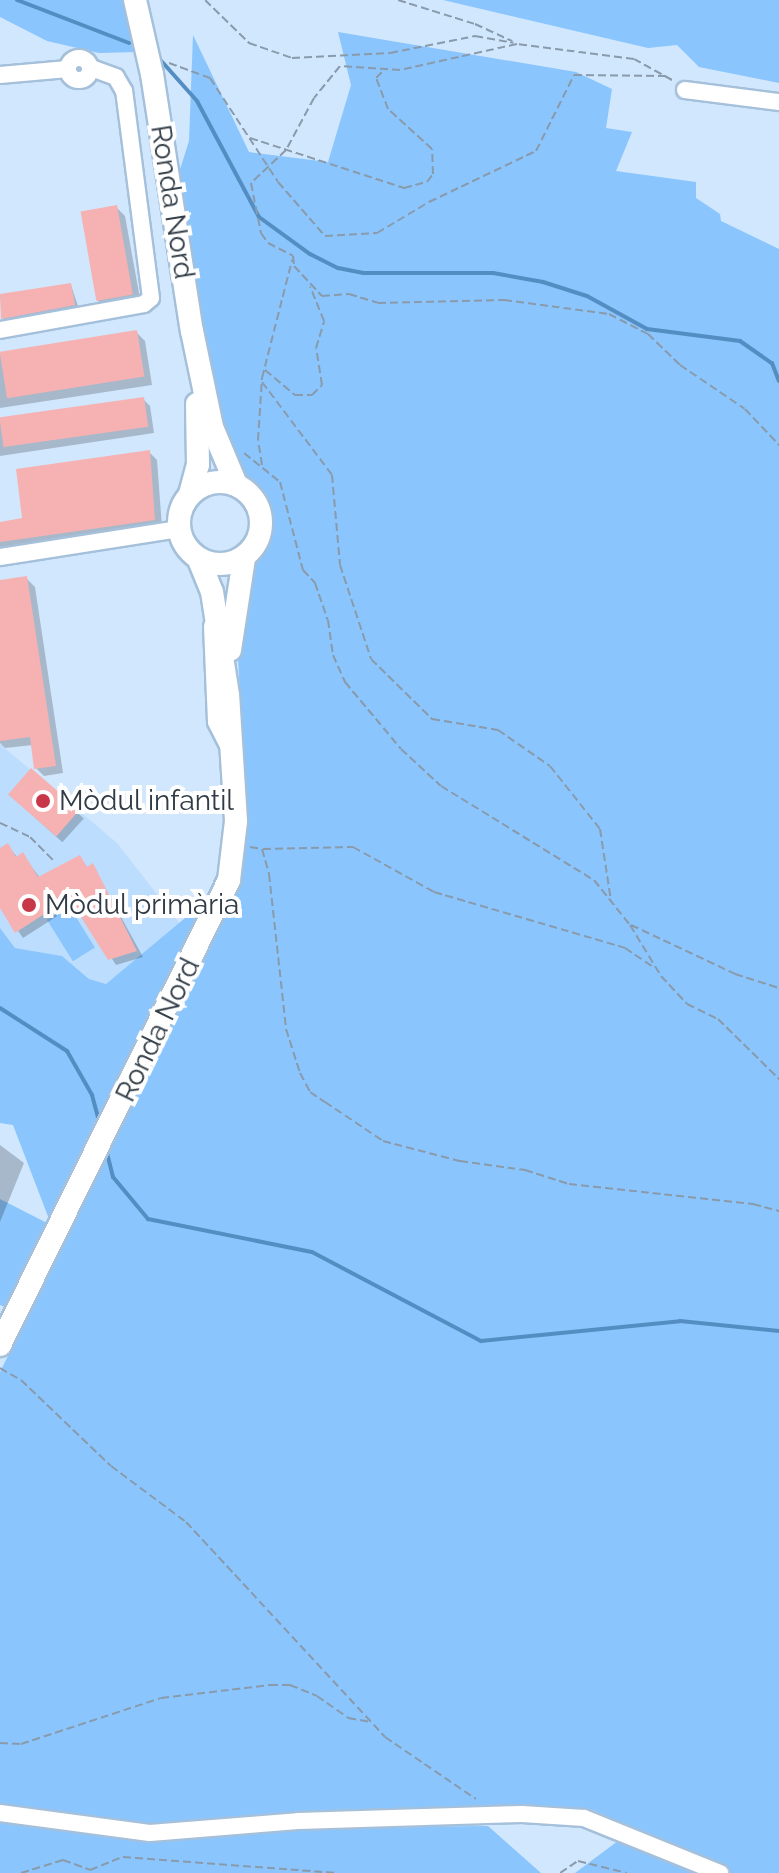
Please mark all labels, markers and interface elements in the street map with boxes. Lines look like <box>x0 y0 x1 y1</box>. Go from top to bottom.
street label: Ronda Nord <box>143 123 201 281</box>
place label: Mòdul infantil <box>59 784 235 818</box>
marker: Mòdul infantil <box>34 792 52 810</box>
place label: Mòdul primària <box>45 888 240 922</box>
marker: Mòdul primària <box>20 896 38 914</box>
street label: Ronda Nord <box>109 953 207 1107</box>

